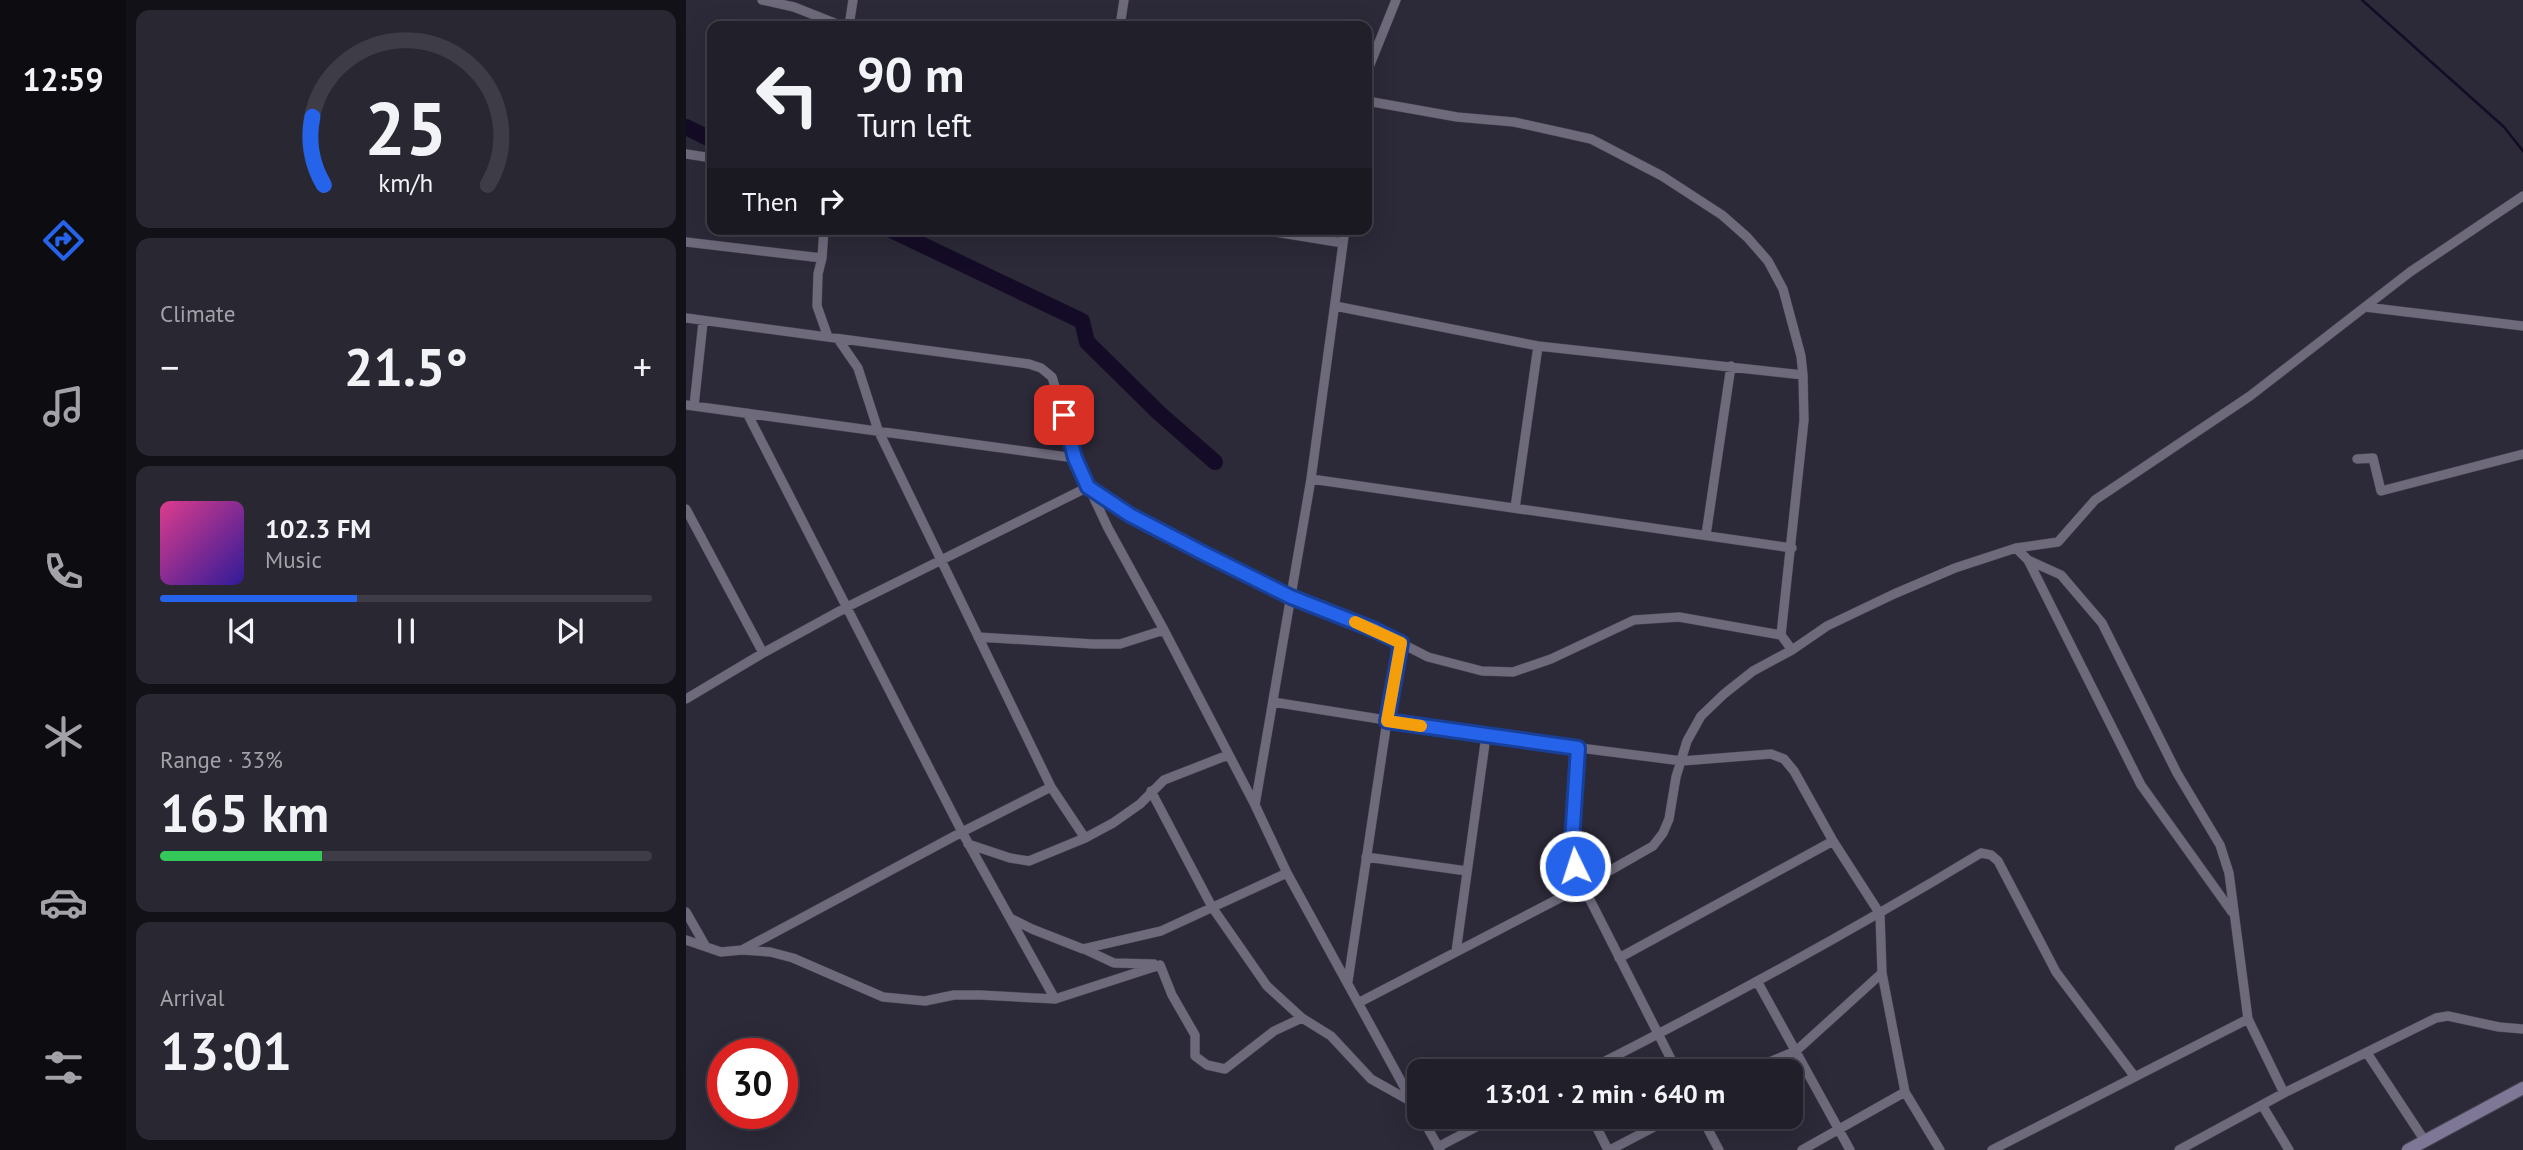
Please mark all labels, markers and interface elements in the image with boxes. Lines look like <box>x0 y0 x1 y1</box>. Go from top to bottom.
text: 90 m <box>857 42 964 106</box>
icon: left <box>742 49 833 140</box>
text: 12:59 <box>22 58 104 100</box>
text: 25 <box>365 81 447 175</box>
text: Turn left <box>857 104 972 146</box>
text: km/h <box>379 167 433 199</box>
icon: right <box>812 182 850 220</box>
text: Then <box>742 185 798 218</box>
icon: directions <box>39 216 88 265</box>
text: Climate <box>160 299 235 328</box>
text: 21.5° <box>344 333 468 400</box>
text: − <box>160 342 179 391</box>
text: + <box>633 342 652 391</box>
icon: music <box>39 382 88 431</box>
pin <box>1034 385 1094 445</box>
icon: arrive <box>1045 396 1083 434</box>
text: 102.3 FM <box>265 512 371 545</box>
text: Music <box>265 545 322 574</box>
icon: phone <box>39 547 88 596</box>
icon: previous <box>223 612 261 650</box>
icon: pause <box>387 612 425 650</box>
icon: next <box>551 612 589 650</box>
icon: climate <box>39 712 88 761</box>
text: Range · 33% <box>160 745 283 774</box>
text: 165 km <box>160 779 329 846</box>
position arrow <box>1538 829 1612 903</box>
icon: car <box>39 878 88 927</box>
text: Arrival <box>160 983 224 1012</box>
text: 13:01 <box>160 1017 292 1084</box>
speed limit sign: 30 <box>707 1038 798 1129</box>
icon: filters <box>39 1043 88 1092</box>
text: 13:01 · 2 min · 640 m <box>1485 1077 1725 1110</box>

